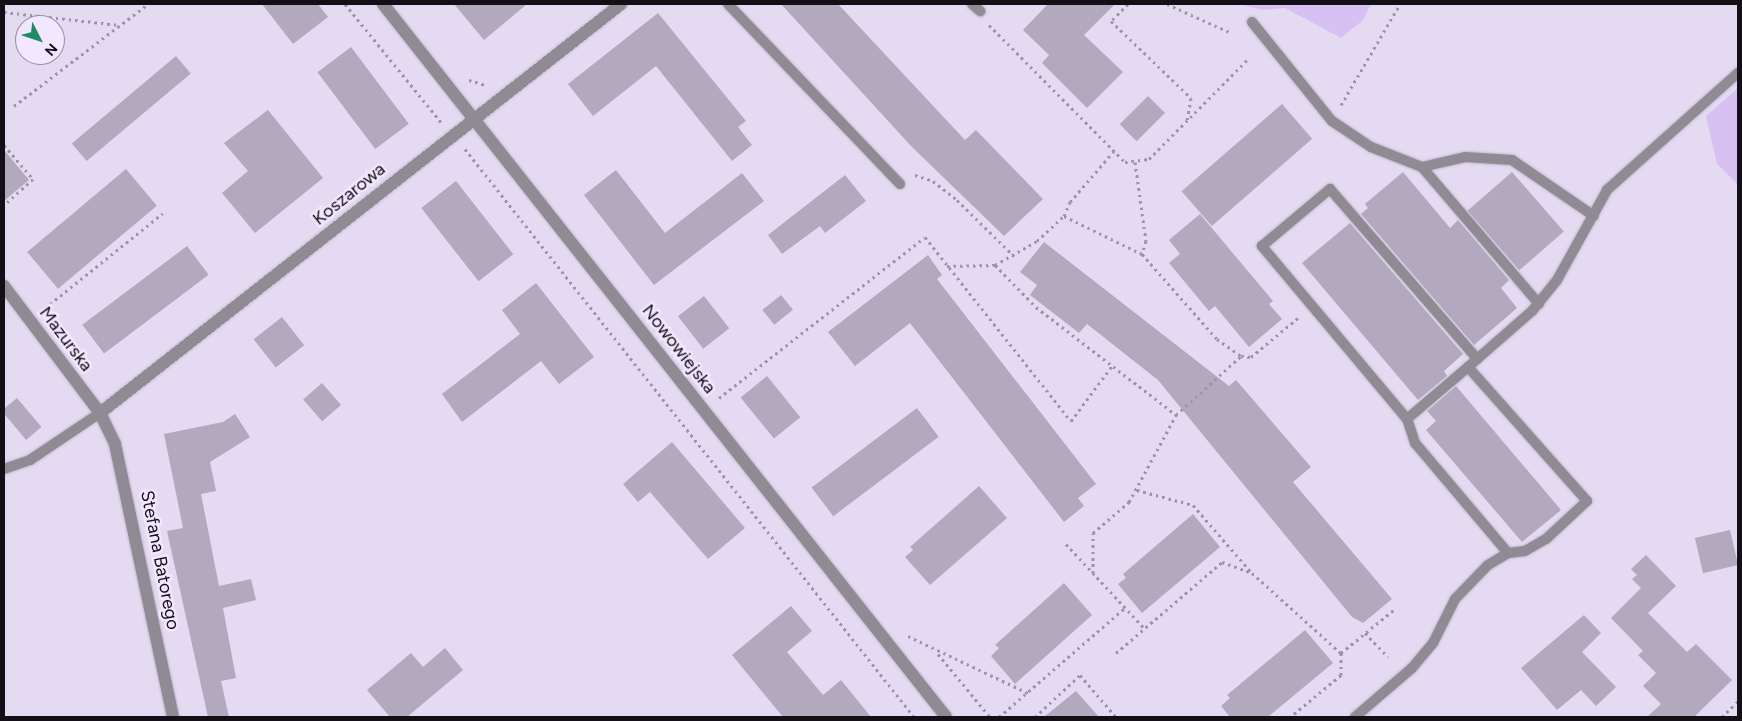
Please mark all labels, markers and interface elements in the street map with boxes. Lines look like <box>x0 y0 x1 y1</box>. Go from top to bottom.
north arrow <box>15 15 65 65</box>
text: N <box>41 40 61 59</box>
street label: Koszarowa <box>308 158 390 230</box>
street label: Nowowiejska <box>637 300 721 398</box>
street label: Mazurska <box>35 302 97 376</box>
street label: Stefana Batorego <box>136 489 184 631</box>

